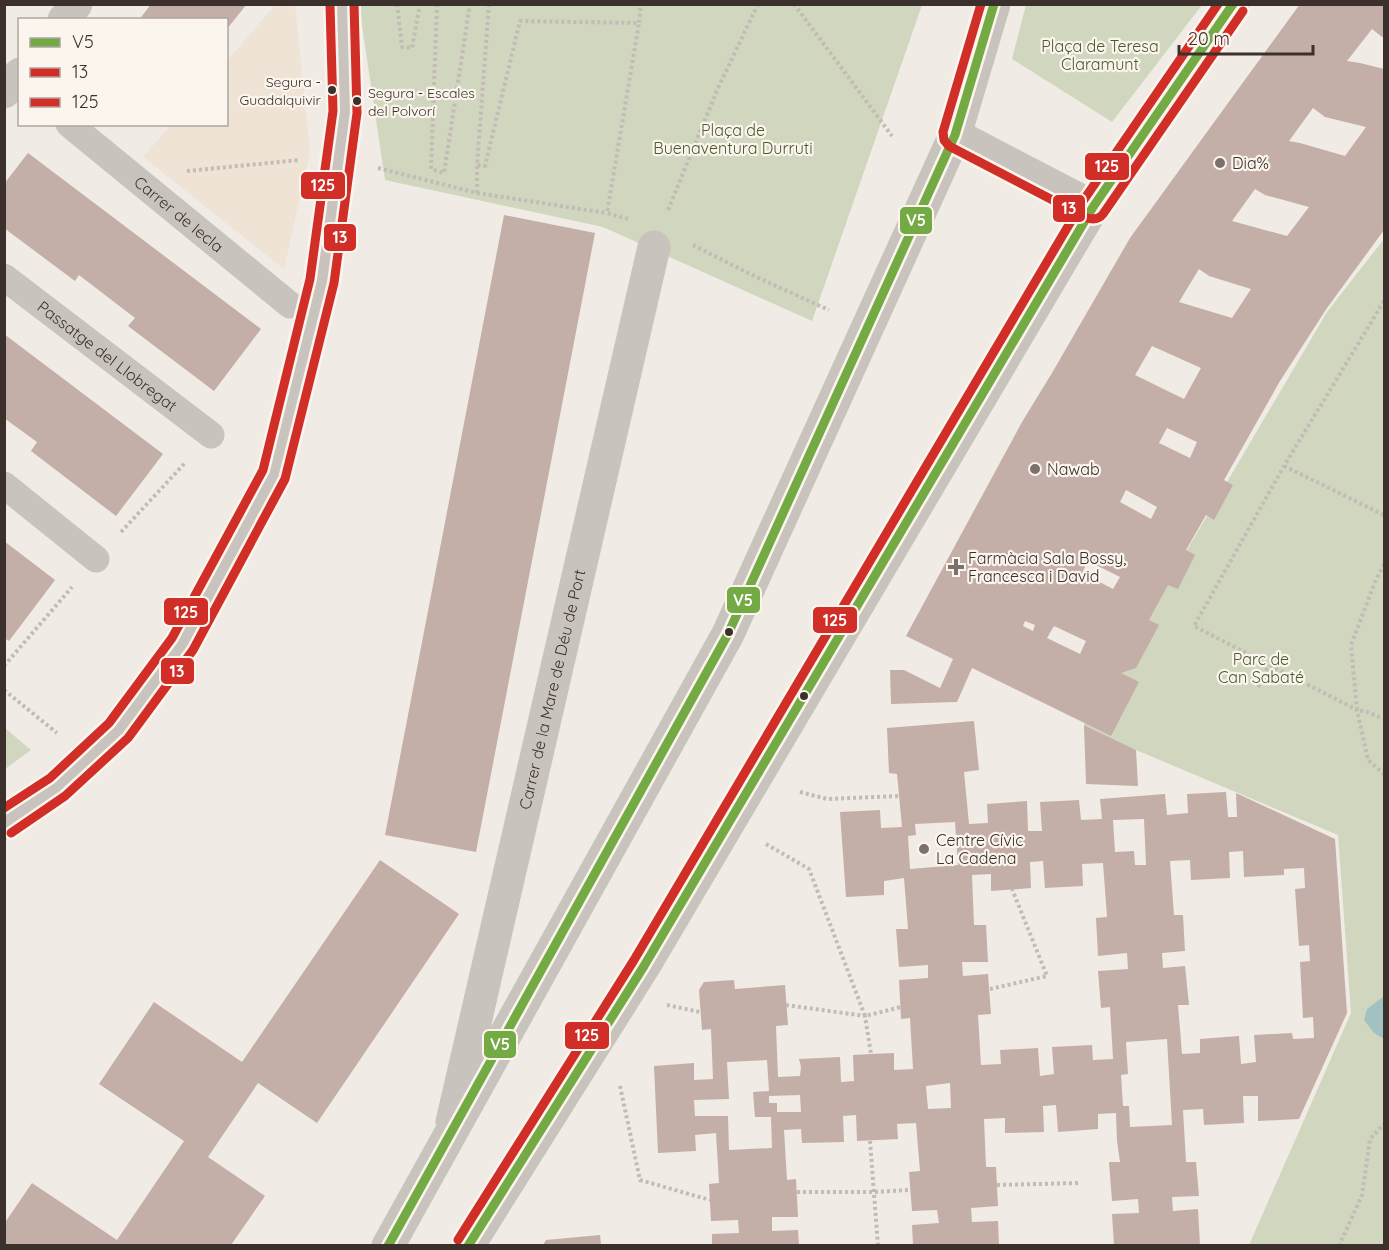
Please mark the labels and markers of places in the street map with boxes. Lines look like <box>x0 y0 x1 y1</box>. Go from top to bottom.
place label: Segura - Guadalquivir <box>240 73 322 109</box>
marker: Segura - Guadalquivir <box>326 84 338 96</box>
place label: Segura - Escales del Polvorí <box>368 84 475 120</box>
marker: Segura - Escales del Polvorí <box>351 95 363 107</box>
place label: Dia% <box>1232 153 1269 173</box>
marker: Dia% <box>1213 156 1227 170</box>
place label: Nawab <box>1047 459 1100 479</box>
marker: Nawab <box>1028 462 1042 476</box>
place label: Farmàcia Sala Bossy, Francesca i David <box>968 548 1126 586</box>
marker: Farmàcia Sala Bossy, Francesca i David <box>949 560 963 574</box>
unlabelled marker <box>723 626 735 638</box>
unlabelled marker <box>798 690 810 702</box>
place label: Centre Cívic La Cadena <box>936 830 1023 868</box>
marker: Centre Cívic La Cadena <box>917 842 931 856</box>

